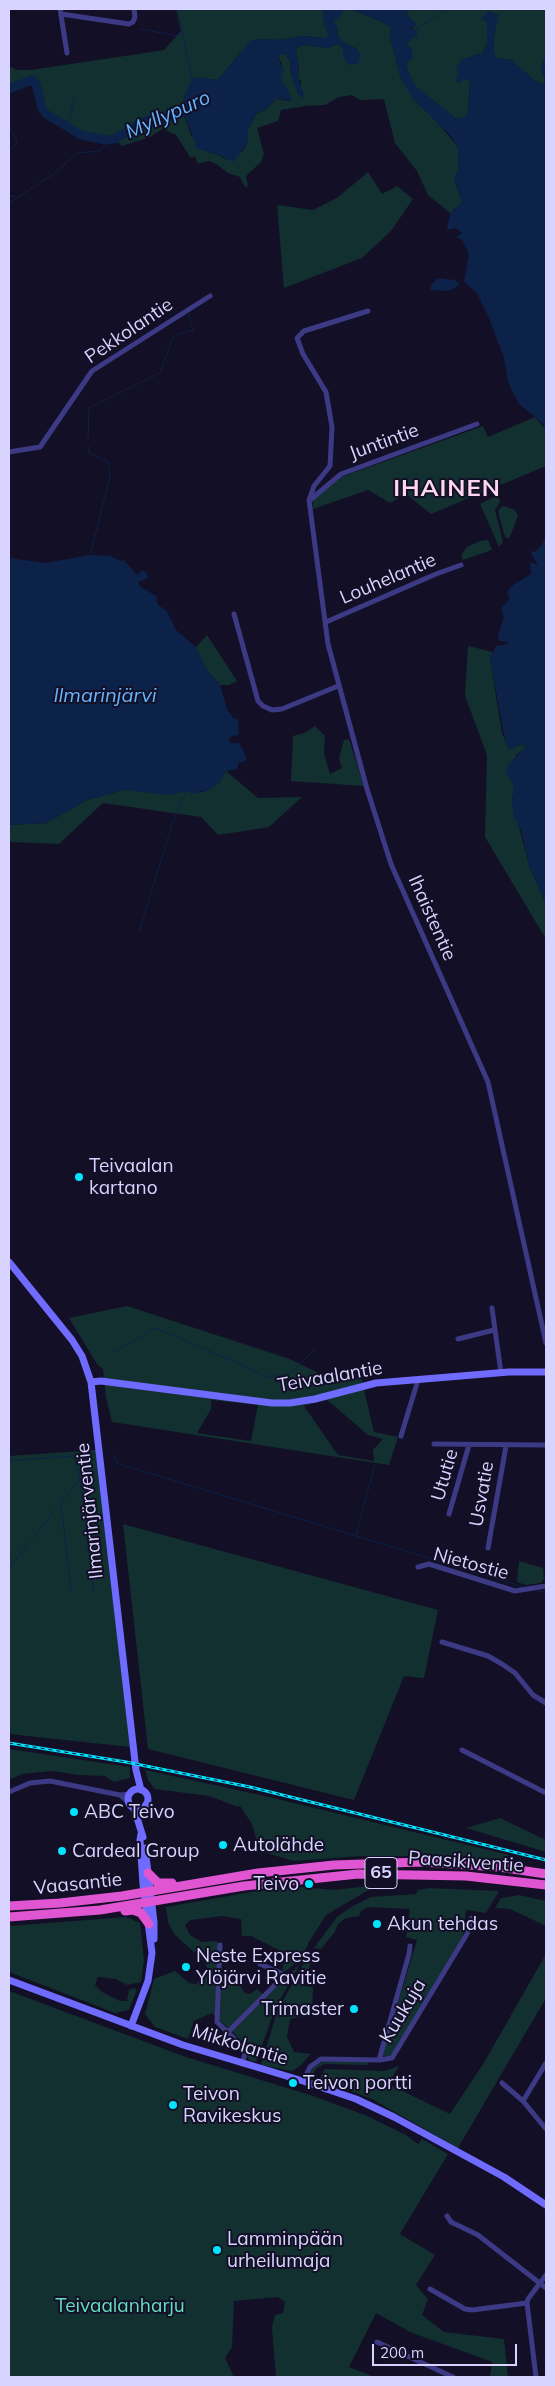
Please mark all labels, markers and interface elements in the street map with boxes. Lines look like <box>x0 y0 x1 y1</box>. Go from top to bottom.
water label: Myllypuro <box>122 86 214 144</box>
street label: Pekkolantie <box>81 293 177 369</box>
street label: Juntintie <box>346 419 422 465</box>
district label: IHAINEN <box>392 475 502 503</box>
street label: Louhelantie <box>337 549 439 609</box>
water label: Ilmarinjärvi <box>53 684 157 708</box>
street label: Ihaistentie <box>403 872 461 964</box>
place label: Teivaalan kartano <box>89 1155 174 1199</box>
marker: Teivaalan kartano <box>73 1171 85 1183</box>
street label: Teivaalantie <box>276 1357 384 1397</box>
street label: Ilmarinjärventie <box>72 1442 108 1580</box>
street label: Ututie <box>427 1446 463 1504</box>
street label: Usvatie <box>465 1460 499 1528</box>
street label: Nietostie <box>431 1543 511 1585</box>
place label: ABC Teivo <box>84 1801 175 1823</box>
marker: ABC Teivo <box>68 1806 80 1818</box>
place label: Autolähde <box>233 1834 324 1856</box>
marker: Autolähde <box>217 1839 229 1851</box>
place label: Cardeal Group <box>72 1840 199 1862</box>
marker: Cardeal Group <box>56 1845 68 1857</box>
street label: Paasikiventie <box>407 1847 525 1877</box>
road number: 65 <box>365 1858 397 1889</box>
street label: Vaasantie <box>33 1868 123 1900</box>
place label: Teivo <box>253 1873 299 1895</box>
marker: Teivo <box>303 1878 315 1890</box>
place label: Akun tehdas <box>387 1913 498 1935</box>
marker: Akun tehdas <box>371 1918 383 1930</box>
place label: Neste Express Ylöjärvi Ravitie <box>196 1945 326 1989</box>
marker: Neste Express Ylöjärvi Ravitie <box>180 1961 192 1973</box>
street label: Kuukuja <box>375 1975 431 2047</box>
place label: Trimaster <box>261 1998 344 2020</box>
marker: Trimaster <box>348 2003 360 2015</box>
street label: Mikkolantie <box>189 2020 291 2070</box>
place label: Teivon portti <box>303 2072 412 2094</box>
marker: Teivon portti <box>287 2077 299 2089</box>
place label: Teivon Ravikeskus <box>183 2083 282 2127</box>
marker: Teivon Ravikeskus <box>167 2099 179 2111</box>
place label: Lamminpään urheilumaja <box>227 2228 343 2272</box>
marker: Lamminpään urheilumaja <box>211 2244 223 2256</box>
park label: Teivaalanharju <box>55 2295 185 2317</box>
scale bar <box>375 2334 520 2366</box>
text: 200 m <box>380 2343 424 2362</box>

